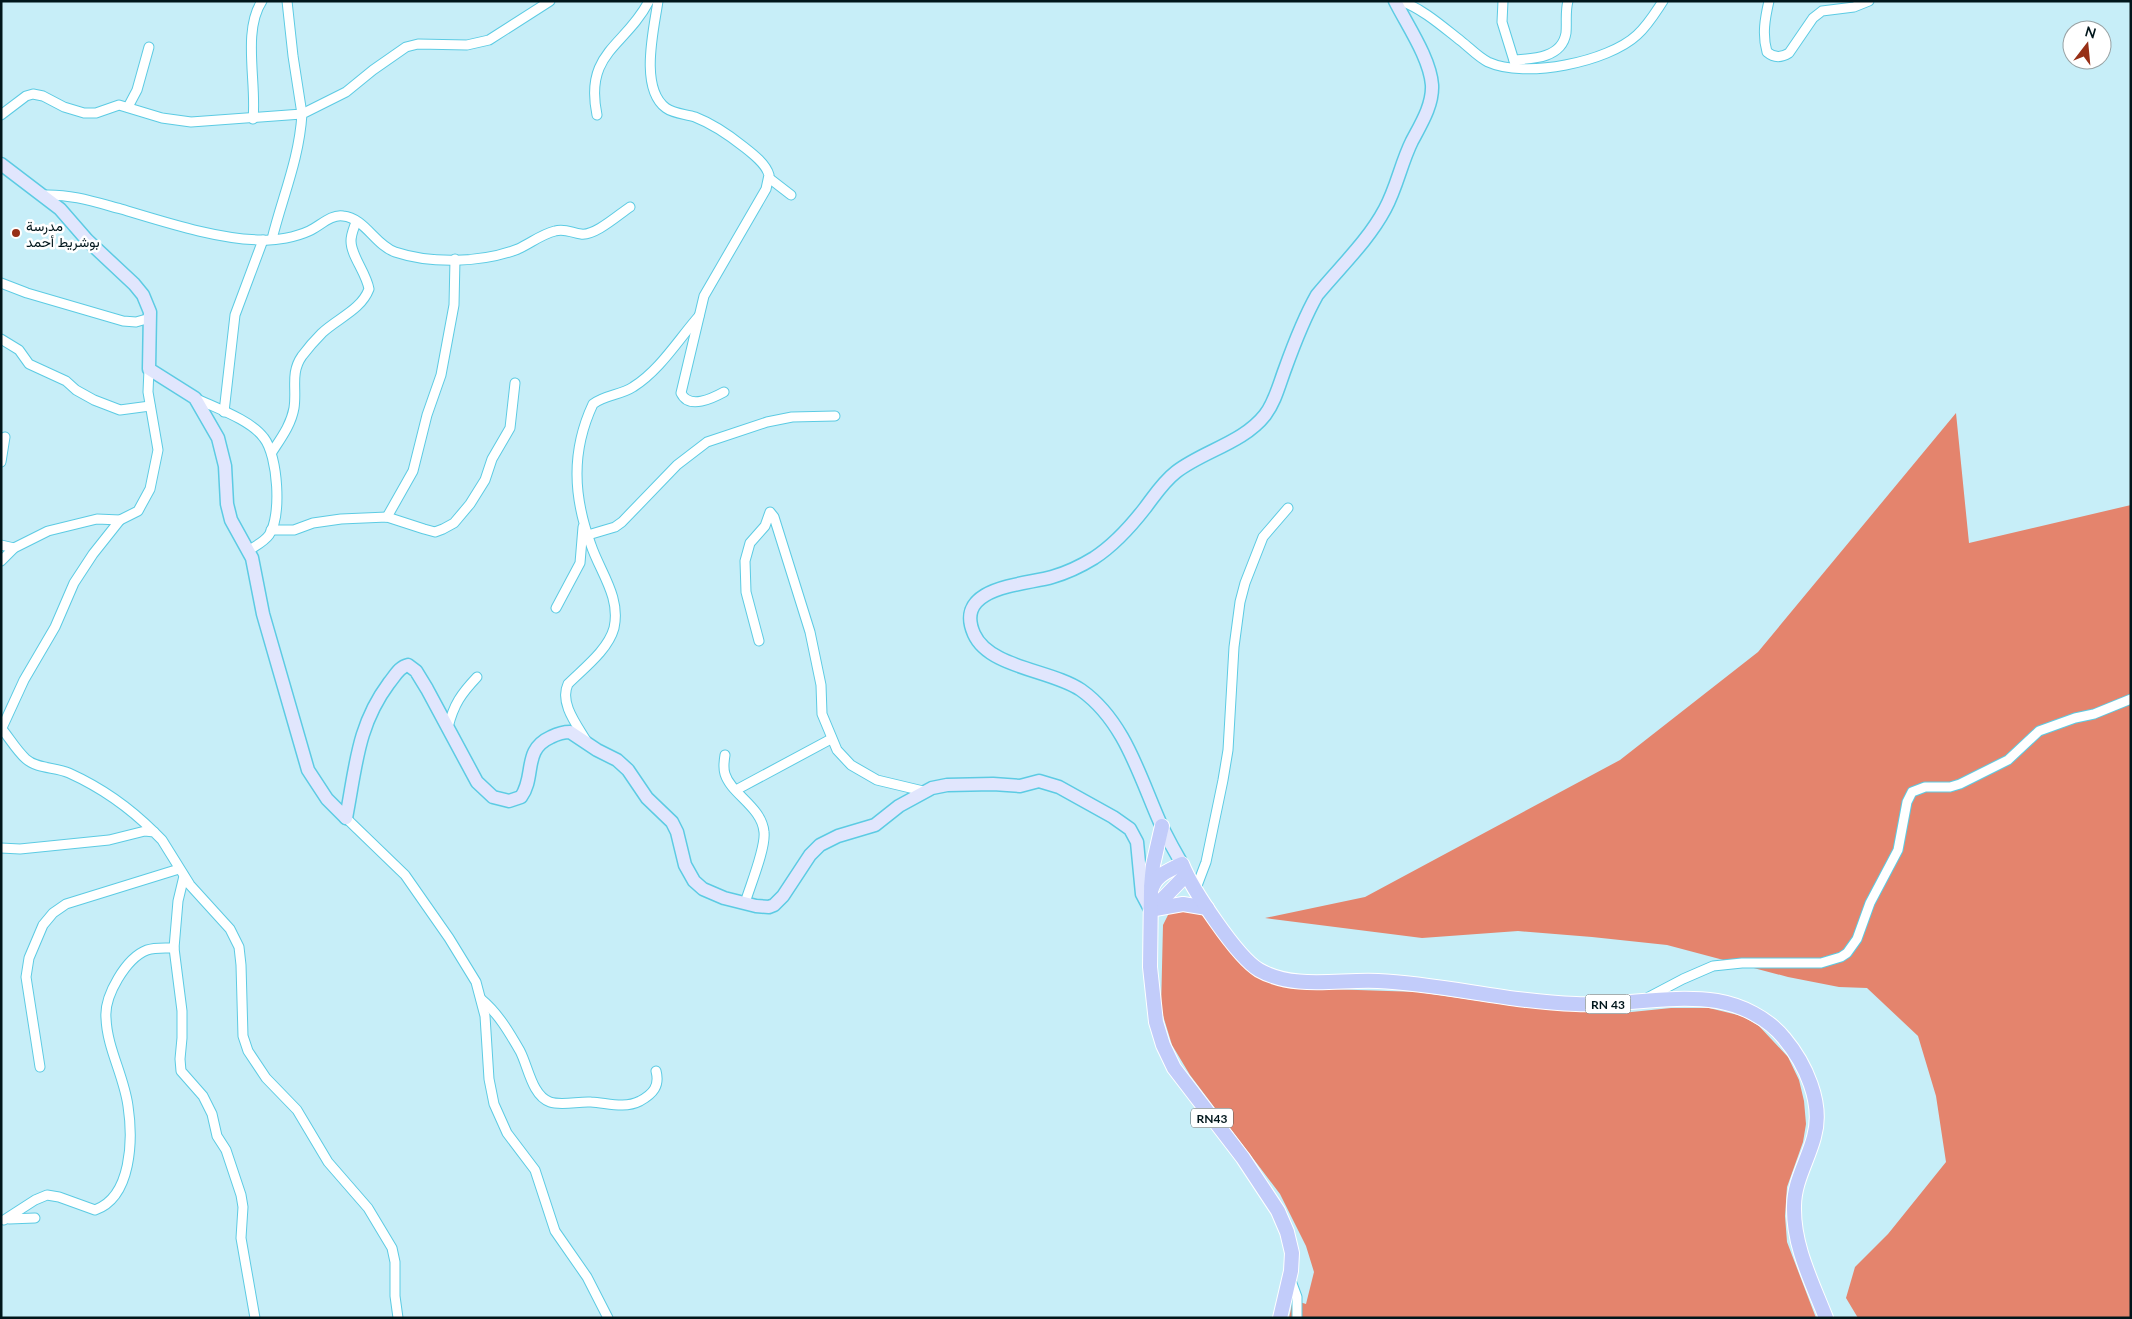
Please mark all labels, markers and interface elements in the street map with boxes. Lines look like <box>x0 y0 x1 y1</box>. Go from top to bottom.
north arrow <box>2062 20 2112 70</box>
text: N <box>2083 22 2098 42</box>
place label: مدرسة بوشريط أحمد <box>26 217 100 251</box>
marker: مدرسة بوشريط أحمد <box>10 227 22 239</box>
road number: RN 43 <box>1586 994 1630 1014</box>
road number: RN43 <box>1191 1108 1233 1128</box>

